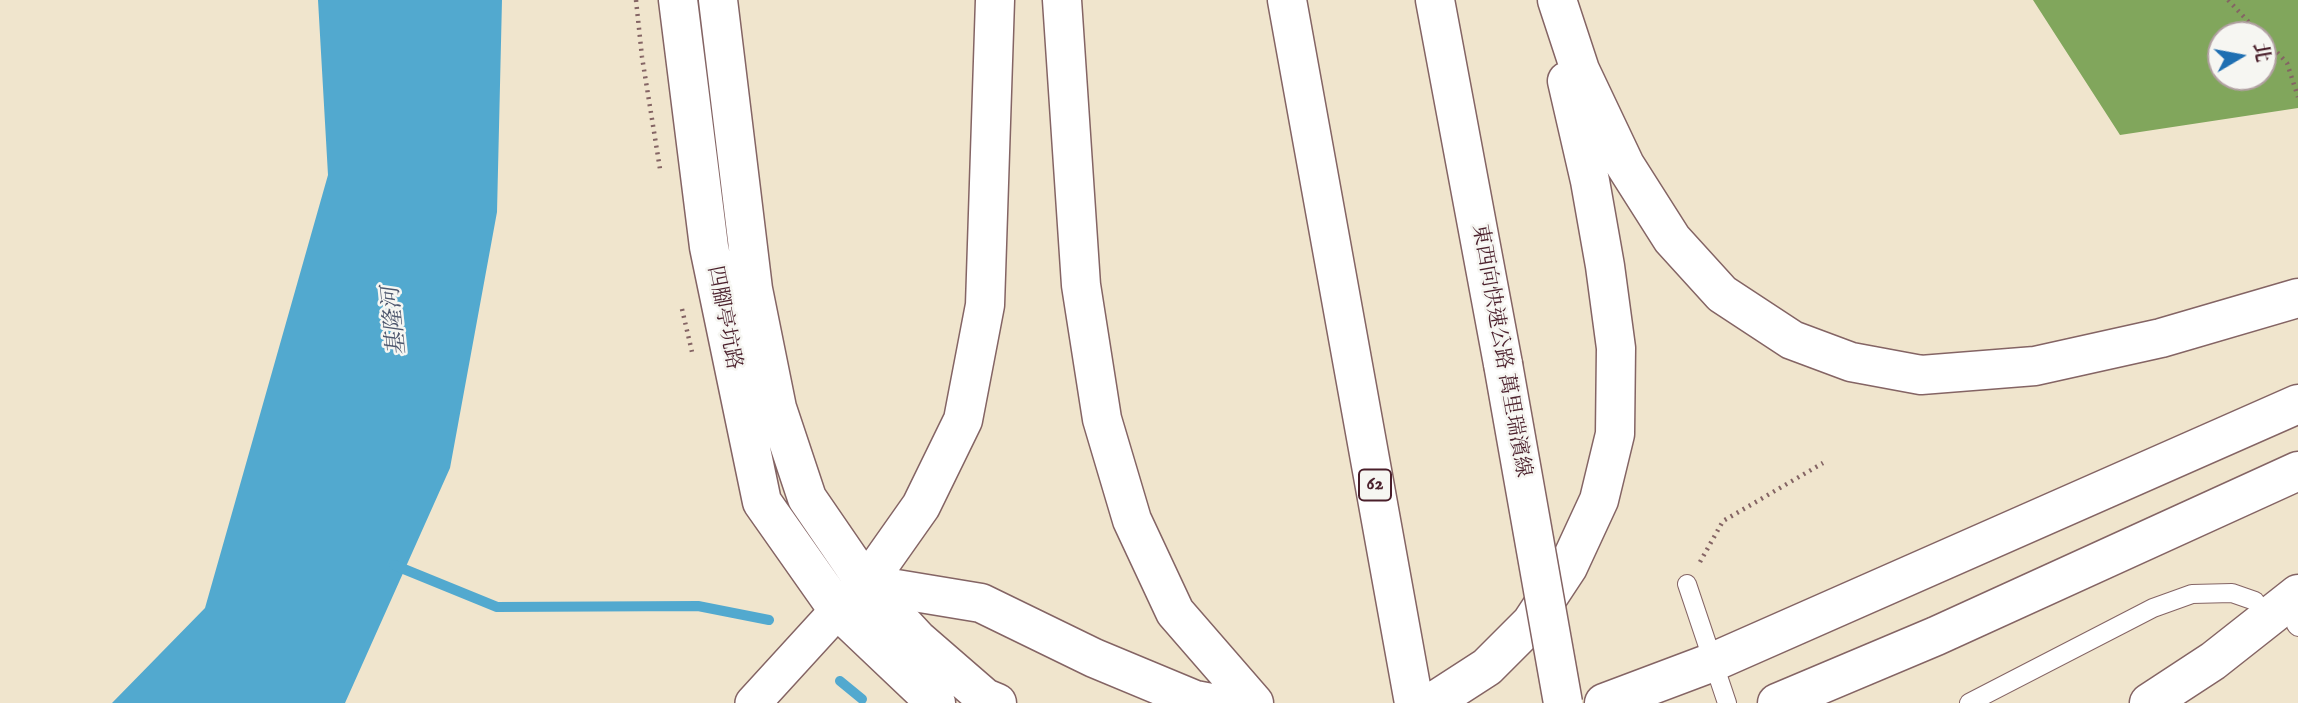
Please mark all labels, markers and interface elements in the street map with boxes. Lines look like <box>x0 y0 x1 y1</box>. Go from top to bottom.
north arrow <box>2207 21 2277 91</box>
text: 北 <box>2247 41 2274 64</box>
street label: 東西向快速公路 萬里瑞濱線 <box>1465 222 1535 480</box>
street label: 四腳亭坑路 <box>701 264 745 372</box>
water label: 基隆河 <box>379 285 413 357</box>
road number: 62 <box>1359 470 1391 500</box>

